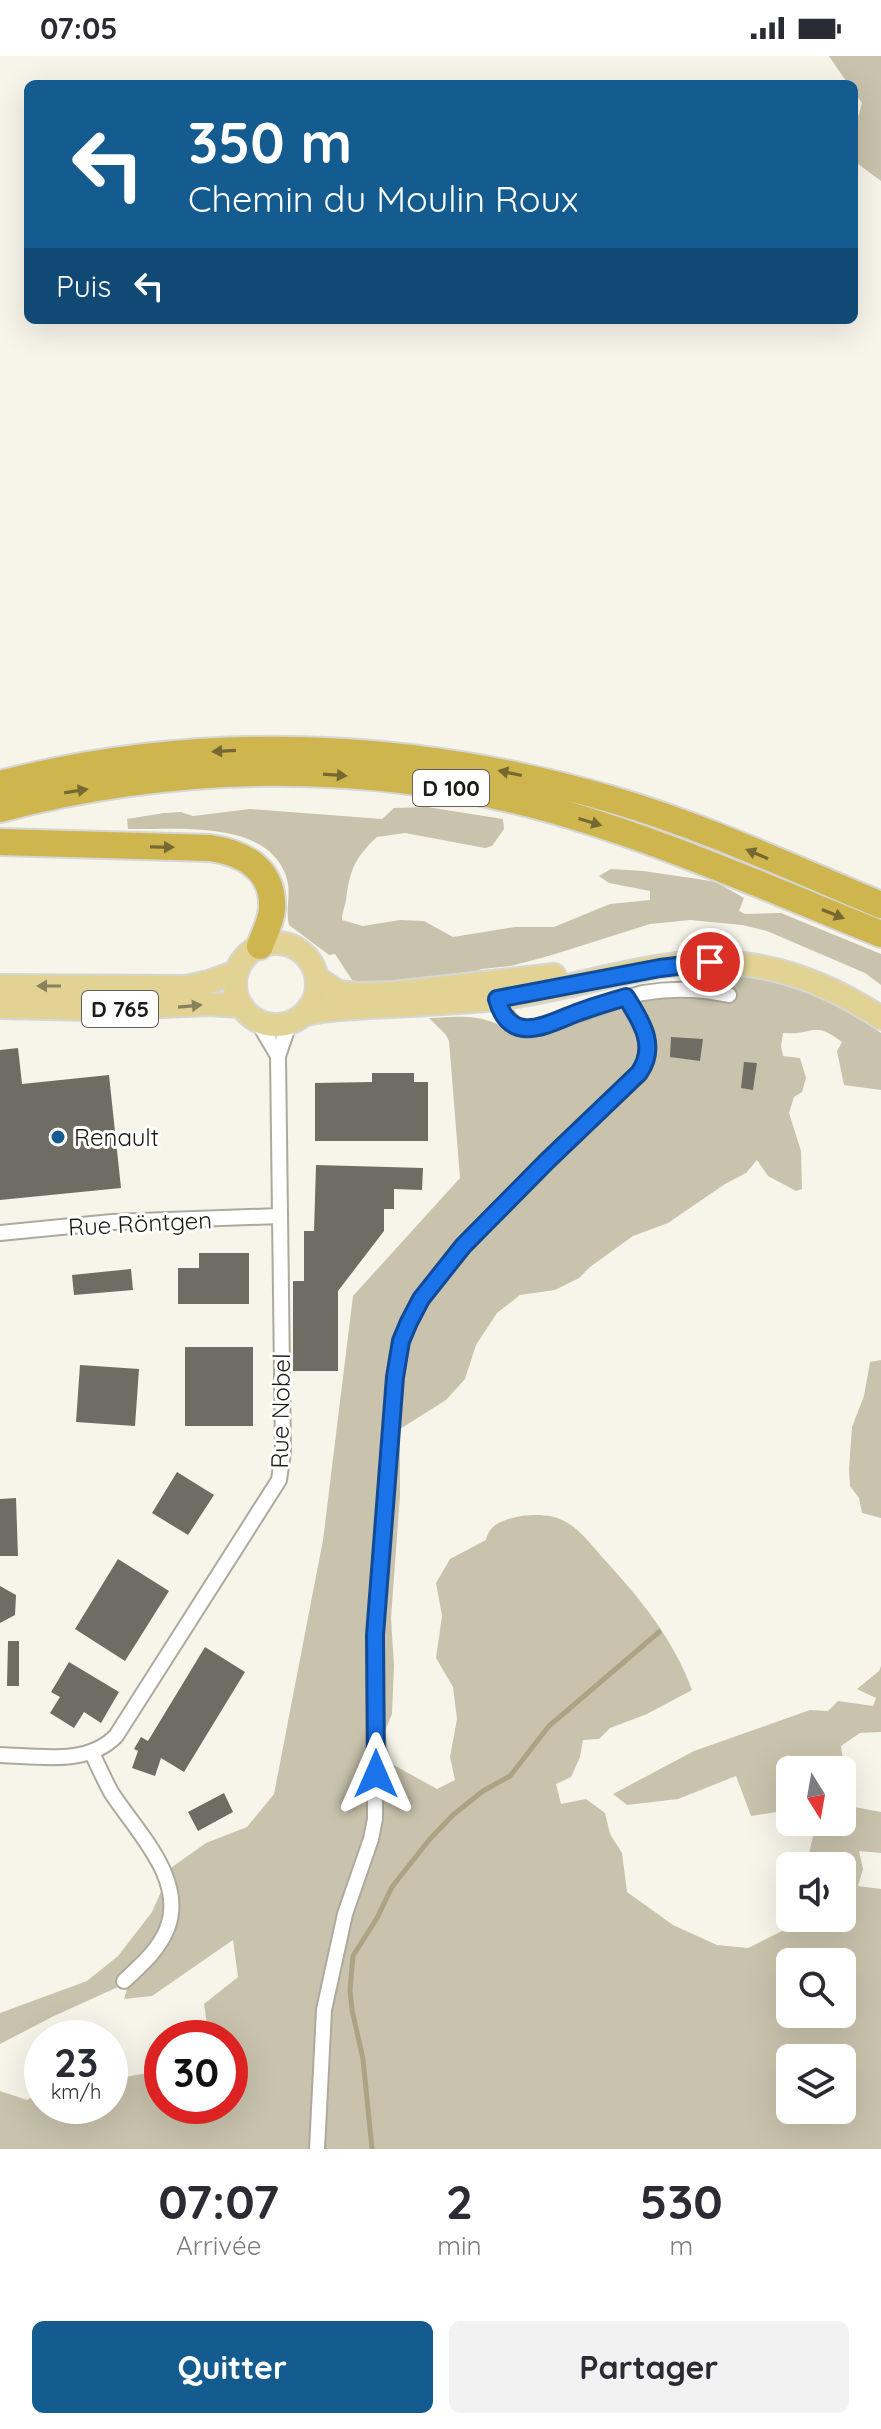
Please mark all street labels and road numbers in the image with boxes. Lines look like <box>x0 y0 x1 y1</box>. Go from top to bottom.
road number: D 100 <box>413 770 489 806</box>
road number: D 765 <box>82 991 158 1027</box>
street label: Rue Röntgen <box>67 1204 213 1242</box>
street label: Rue Nobel <box>264 1353 296 1469</box>

